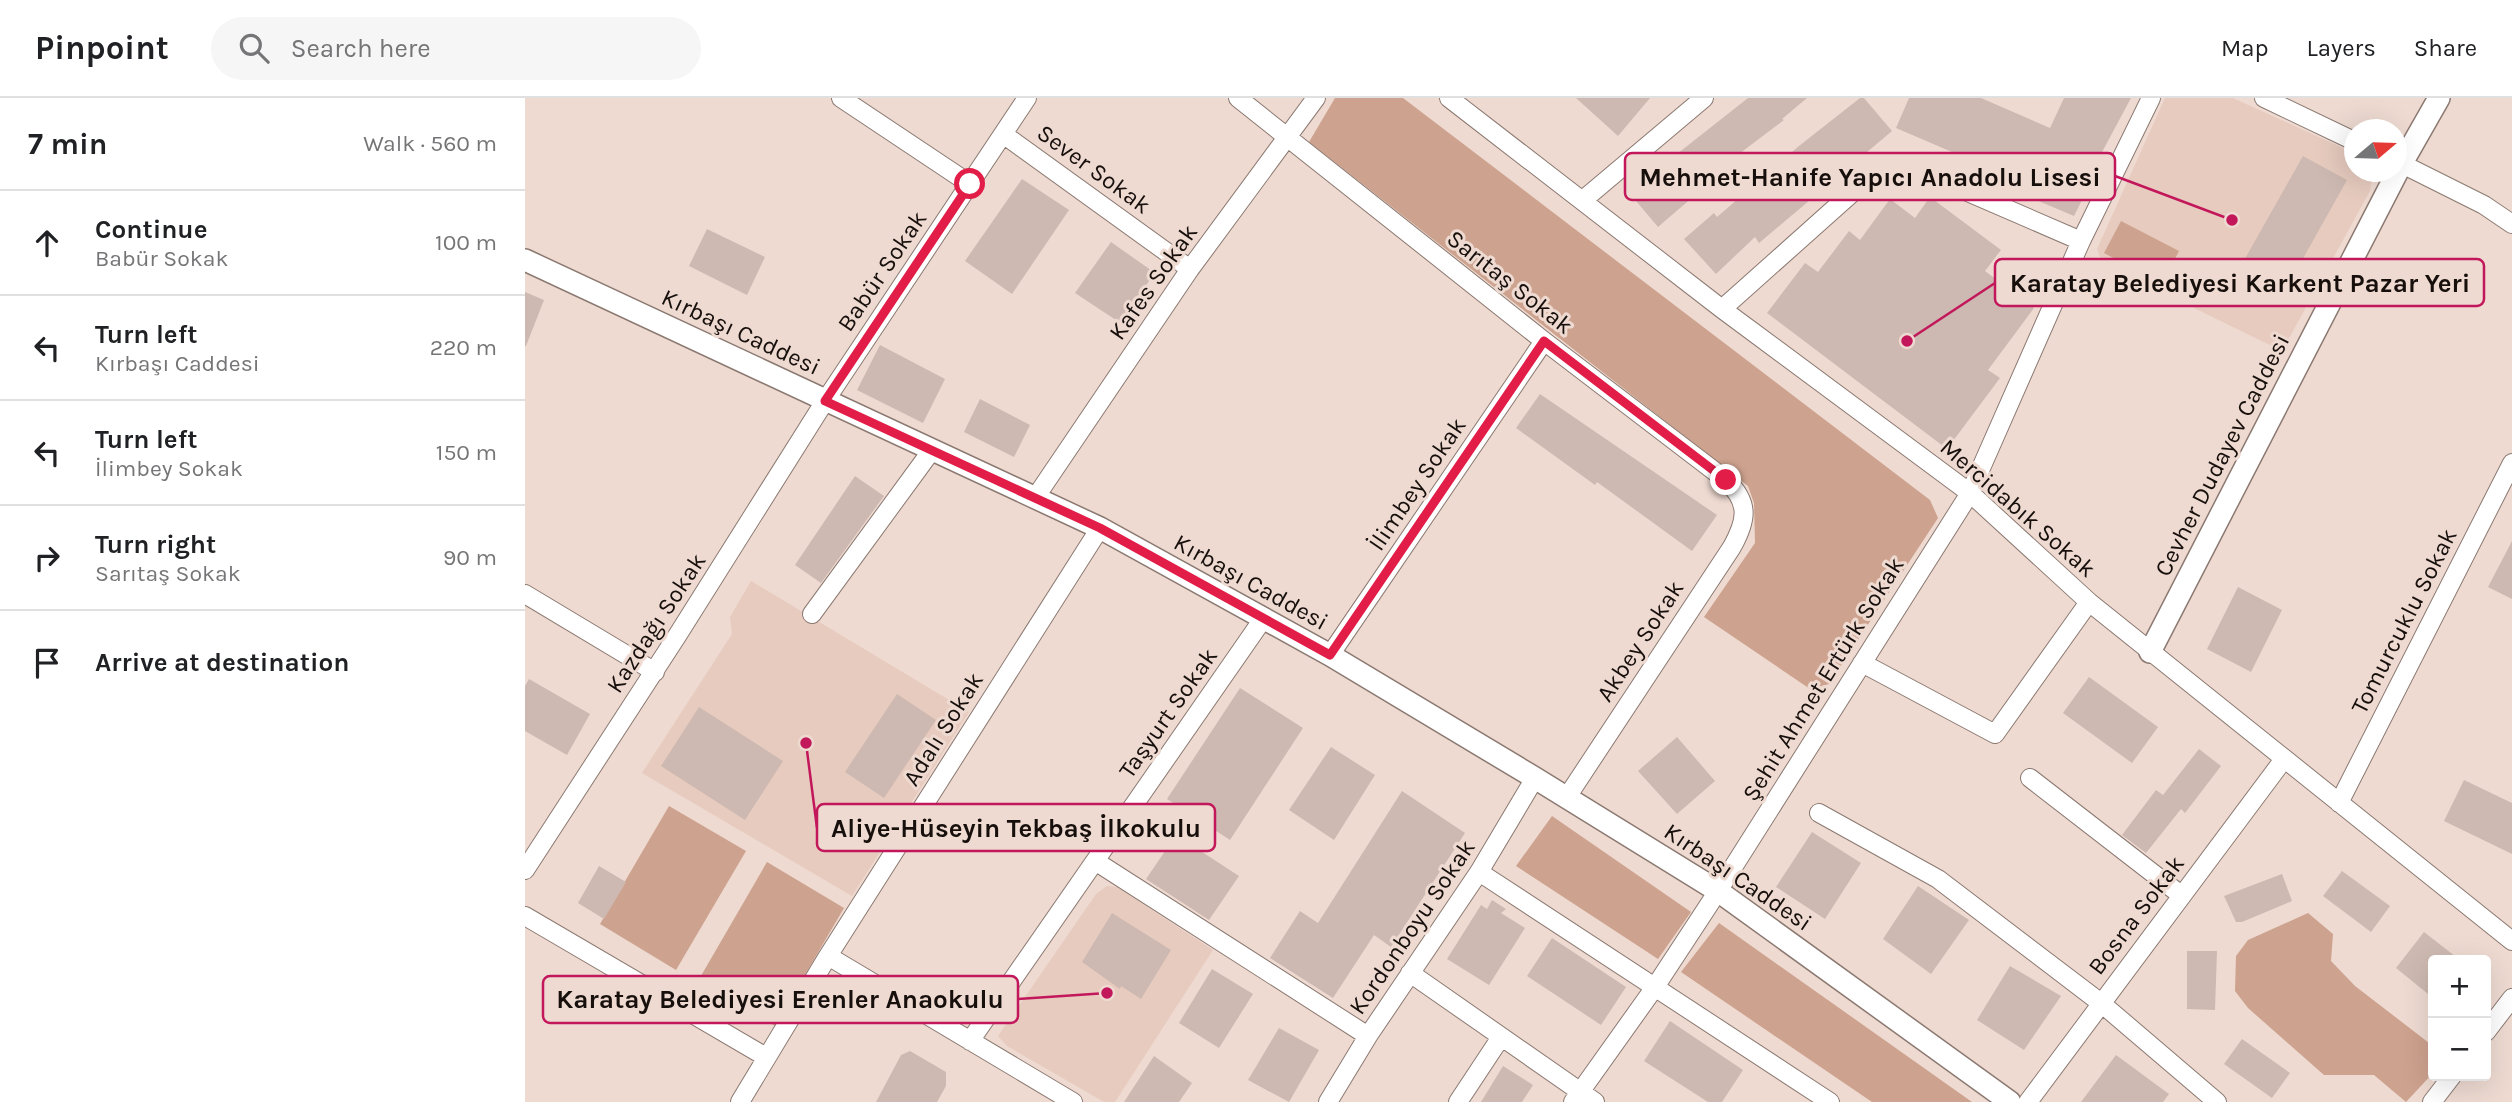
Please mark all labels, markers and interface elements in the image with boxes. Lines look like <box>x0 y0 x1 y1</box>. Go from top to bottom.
search box <box>211 17 701 80</box>
text: Pinpoint <box>35 29 169 67</box>
icon: search <box>235 29 273 67</box>
text: Search here <box>291 33 431 64</box>
text: Map <box>2221 34 2269 62</box>
text: Layers <box>2307 34 2376 62</box>
text: Share <box>2414 34 2477 62</box>
street label: Sever Sokak <box>1032 118 1156 220</box>
north arrow <box>2344 119 2407 182</box>
text: 7 min <box>28 126 108 162</box>
text: Walk · 560 m <box>363 130 497 157</box>
callout: Mehmet-Hanife Yapıcı Anadolu Lisesi <box>1625 153 2115 200</box>
text: Mehmet-Hanife Yapıcı Anadolu Lisesi <box>1639 162 2101 193</box>
route start <box>954 168 985 199</box>
street label: Babür Sokak <box>831 205 933 337</box>
text: Continue <box>95 214 207 245</box>
street label: Kafes Sokak <box>1103 219 1203 345</box>
icon: ahead <box>28 224 66 262</box>
street label: Sarıtaş Sokak <box>1441 224 1579 340</box>
text: 100 m <box>435 229 497 256</box>
text: Babür Sokak <box>95 245 228 272</box>
callout: Karatay Belediyesi Karkent Pazar Yeri <box>1995 259 2484 306</box>
text: Karatay Belediyesi Karkent Pazar Yeri <box>2010 268 2470 299</box>
street label: Kırbaşı Caddesi <box>657 283 825 381</box>
text: Turn left <box>95 319 197 350</box>
icon: left <box>28 329 66 367</box>
street label: Cevher Dudayev Caddesi <box>2149 329 2295 581</box>
text: 220 m <box>430 334 497 361</box>
text: Kırbaşı Caddesi <box>95 350 260 377</box>
street label: İlimbey Sokak <box>1362 412 1472 556</box>
text: Turn left <box>95 424 197 455</box>
street label: Mercidabık Sokak <box>1935 433 2101 583</box>
icon: left <box>28 434 66 472</box>
text: 150 m <box>436 439 497 466</box>
text: İlimbey Sokak <box>95 455 243 482</box>
route end <box>1710 464 1741 495</box>
street label: Tomurcuklu Sokak <box>2345 524 2463 718</box>
street label: Kırbaşı Caddesi <box>1169 528 1333 636</box>
text: Turn right <box>95 529 216 560</box>
icon: right <box>28 539 66 577</box>
text: 90 m <box>443 544 497 571</box>
street label: Kazdağı Sokak <box>600 548 712 698</box>
street label: Şehit Ahmet Ertürk Sokak <box>1736 552 1910 806</box>
text: Sarıtaş Sokak <box>95 560 241 587</box>
street label: Akbey Sokak <box>1591 575 1689 707</box>
street label: Taşyurt Sokak <box>1113 643 1223 783</box>
icon: arrive <box>28 644 66 682</box>
text: Arrive at destination <box>95 647 349 678</box>
street label: Adalı Sokak <box>897 667 989 791</box>
callout: Aliye-Hüseyin Tekbaş İlkokulu <box>817 804 1215 851</box>
text: Aliye-Hüseyin Tekbaş İlkokulu <box>831 813 1201 844</box>
street label: Kırbaşı Caddesi <box>1659 817 1817 937</box>
street label: Kordonboyu Sokak <box>1343 834 1481 1020</box>
street label: Bosna Sokak <box>2082 850 2190 980</box>
map controls <box>2428 955 2491 1081</box>
button: + <box>2428 955 2491 1018</box>
callout: Karatay Belediyesi Erenler Anaokulu <box>543 976 1018 1023</box>
text: Karatay Belediyesi Erenler Anaokulu <box>556 984 1004 1015</box>
button: − <box>2428 1018 2491 1081</box>

